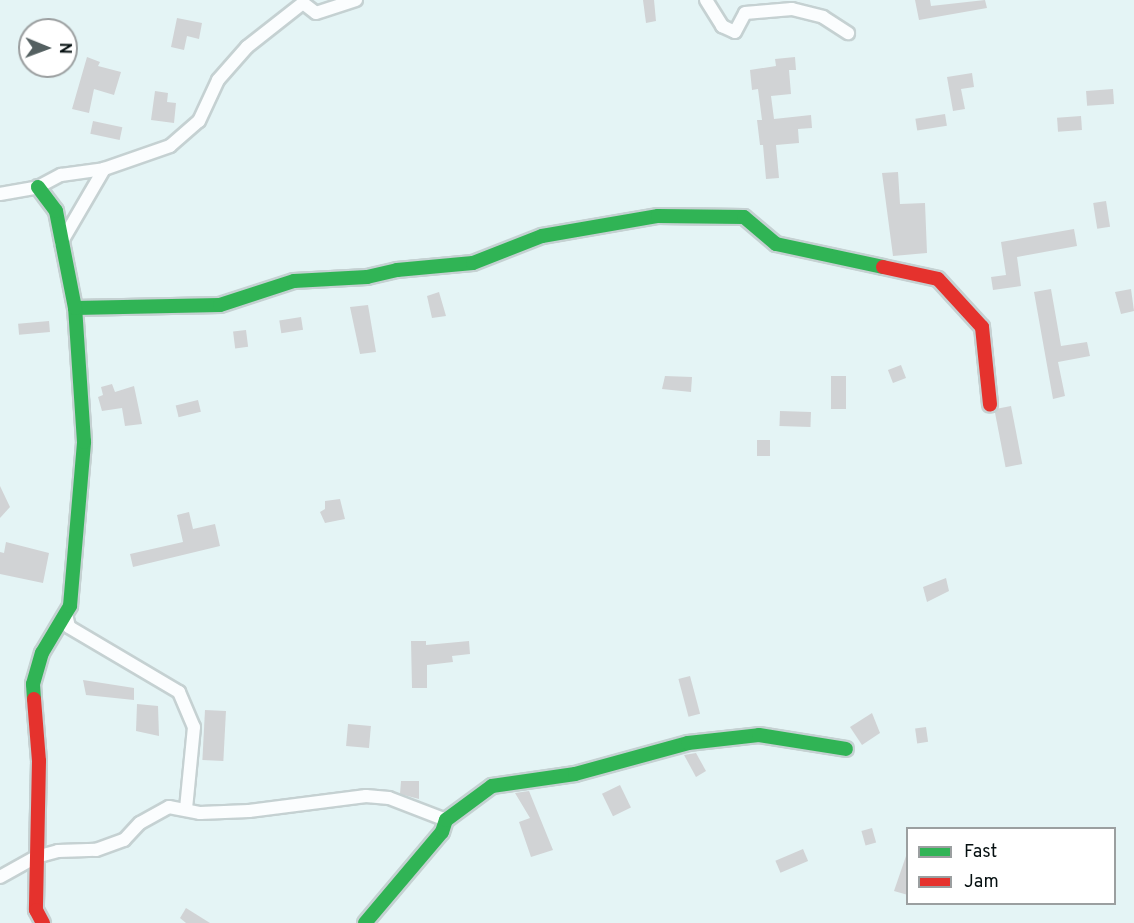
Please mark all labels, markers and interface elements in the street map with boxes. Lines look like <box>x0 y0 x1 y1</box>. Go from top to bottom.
north arrow <box>18 18 78 78</box>
text: N <box>54 42 74 54</box>
legend <box>906 827 1116 905</box>
text: Fast <box>964 841 997 864</box>
text: Jam <box>964 871 999 894</box>

